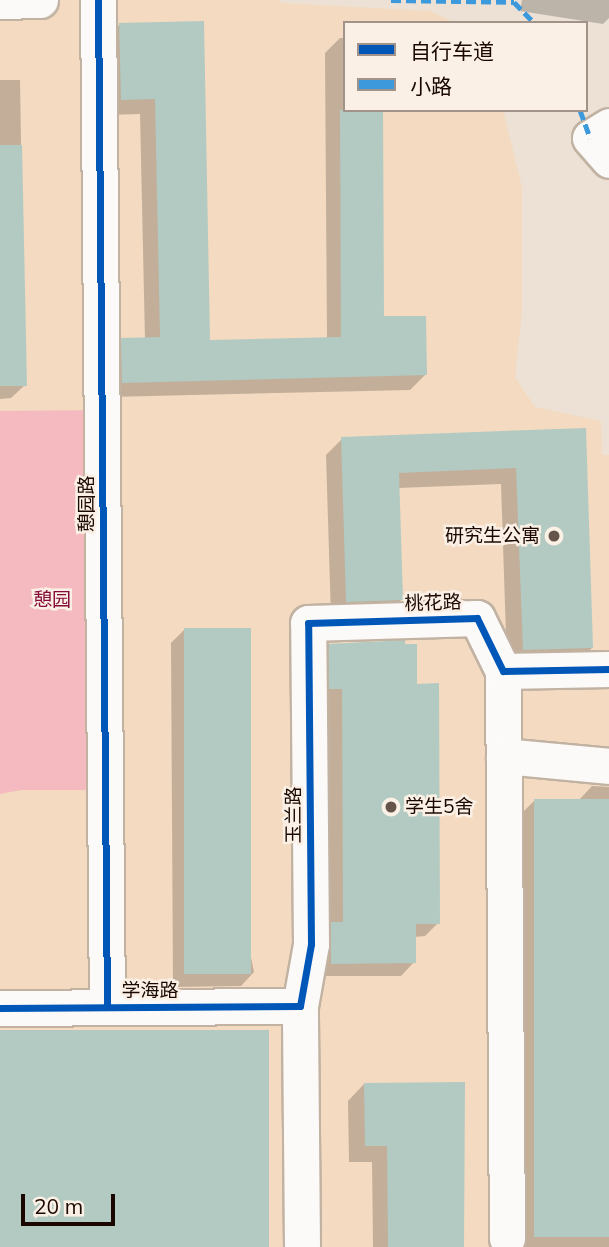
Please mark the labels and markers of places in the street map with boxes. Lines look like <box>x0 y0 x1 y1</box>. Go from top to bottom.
place label: 研究生公寓 <box>445 525 540 547</box>
marker: 研究生公寓 <box>546 528 562 544</box>
place label: 学生5舍 <box>405 796 473 818</box>
marker: 学生5舍 <box>383 799 399 815</box>

